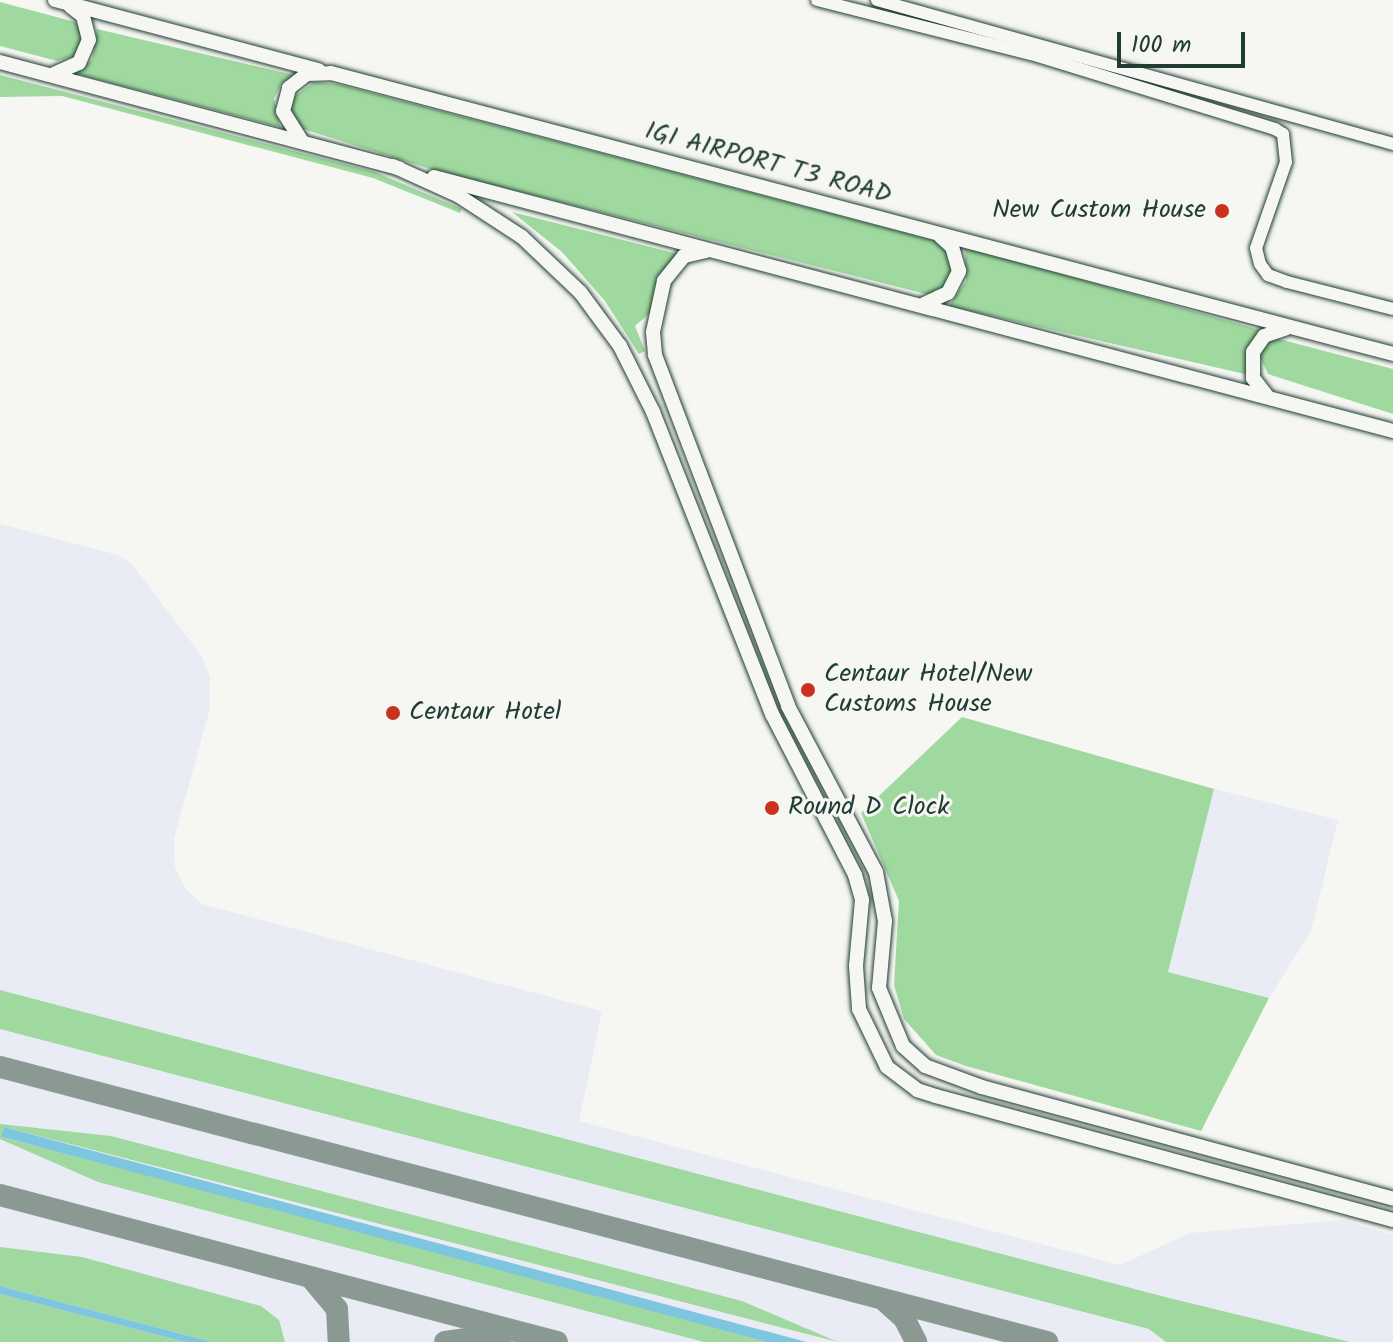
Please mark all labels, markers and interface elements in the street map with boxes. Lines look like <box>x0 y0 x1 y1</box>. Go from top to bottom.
scale bar <box>1121 16 1249 66</box>
text: 100 m <box>1131 26 1191 65</box>
street label: IGI AIRPORT T3 ROAD <box>641 116 895 212</box>
place label: New Custom House <box>992 195 1206 227</box>
marker: New Custom House <box>1213 202 1231 220</box>
place label: Centaur Hotel/New Customs House <box>824 659 1032 720</box>
marker: Centaur Hotel/New Customs House <box>799 681 817 699</box>
place label: Centaur Hotel <box>409 697 561 729</box>
marker: Centaur Hotel <box>384 704 402 722</box>
place label: Round D Clock <box>788 792 949 824</box>
marker: Round D Clock <box>763 799 781 817</box>

